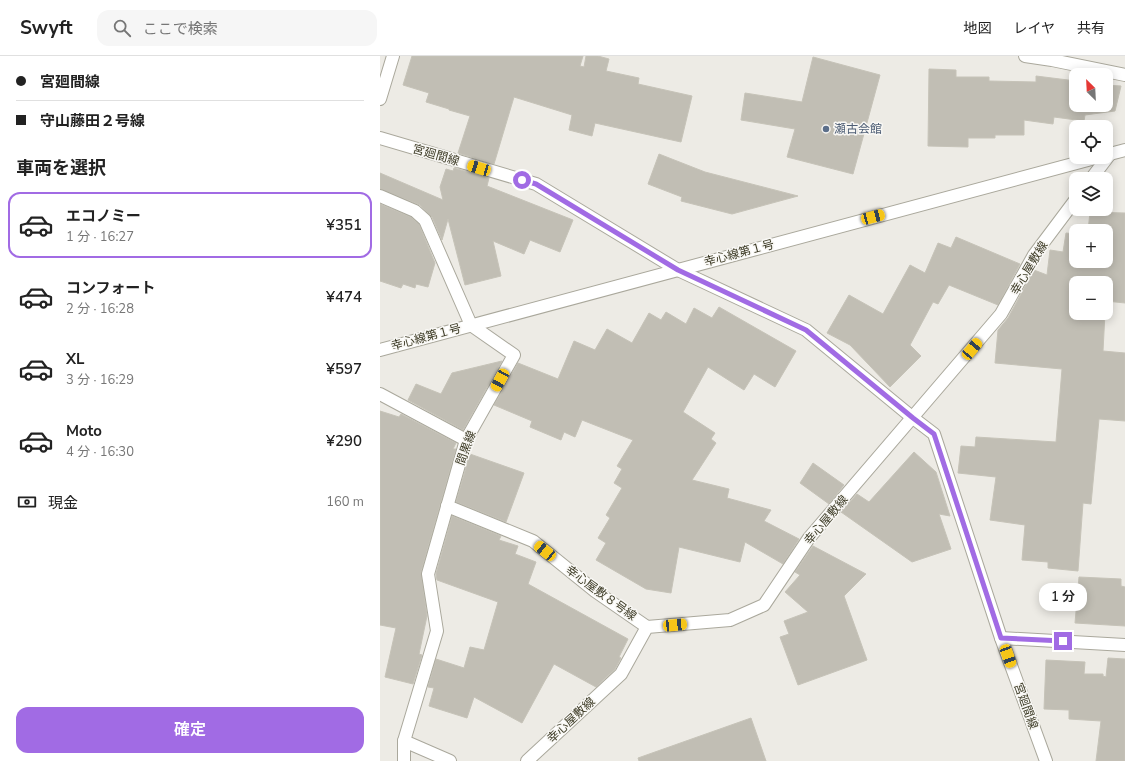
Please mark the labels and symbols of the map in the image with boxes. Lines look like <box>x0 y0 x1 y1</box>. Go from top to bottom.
north arrow <box>1069 68 1113 112</box>
place label: 瀬古会館 <box>834 121 882 137</box>
marker: 瀬古会館 <box>821 124 831 134</box>
street label: 宮廻間線 <box>411 141 461 169</box>
car <box>466 159 492 177</box>
route start <box>513 171 531 189</box>
car <box>860 208 886 226</box>
street label: 幸心線第１号 <box>702 236 776 270</box>
street label: 幸心屋敷線 <box>1007 238 1051 298</box>
street label: 幸心線第１号 <box>389 320 463 354</box>
car <box>960 336 984 362</box>
car <box>489 367 511 393</box>
street label: 間黒線 <box>452 428 480 468</box>
street label: 幸心屋敷線 <box>801 492 851 548</box>
car <box>532 539 558 563</box>
street label: 幸心屋敷８号線 <box>562 562 640 624</box>
callout: 1 分 <box>1039 583 1087 611</box>
car <box>663 618 687 632</box>
route end <box>1054 632 1072 650</box>
car <box>998 643 1018 669</box>
street label: 宮廻間線 <box>1010 681 1042 731</box>
street label: 幸心屋敷線 <box>544 694 598 746</box>

